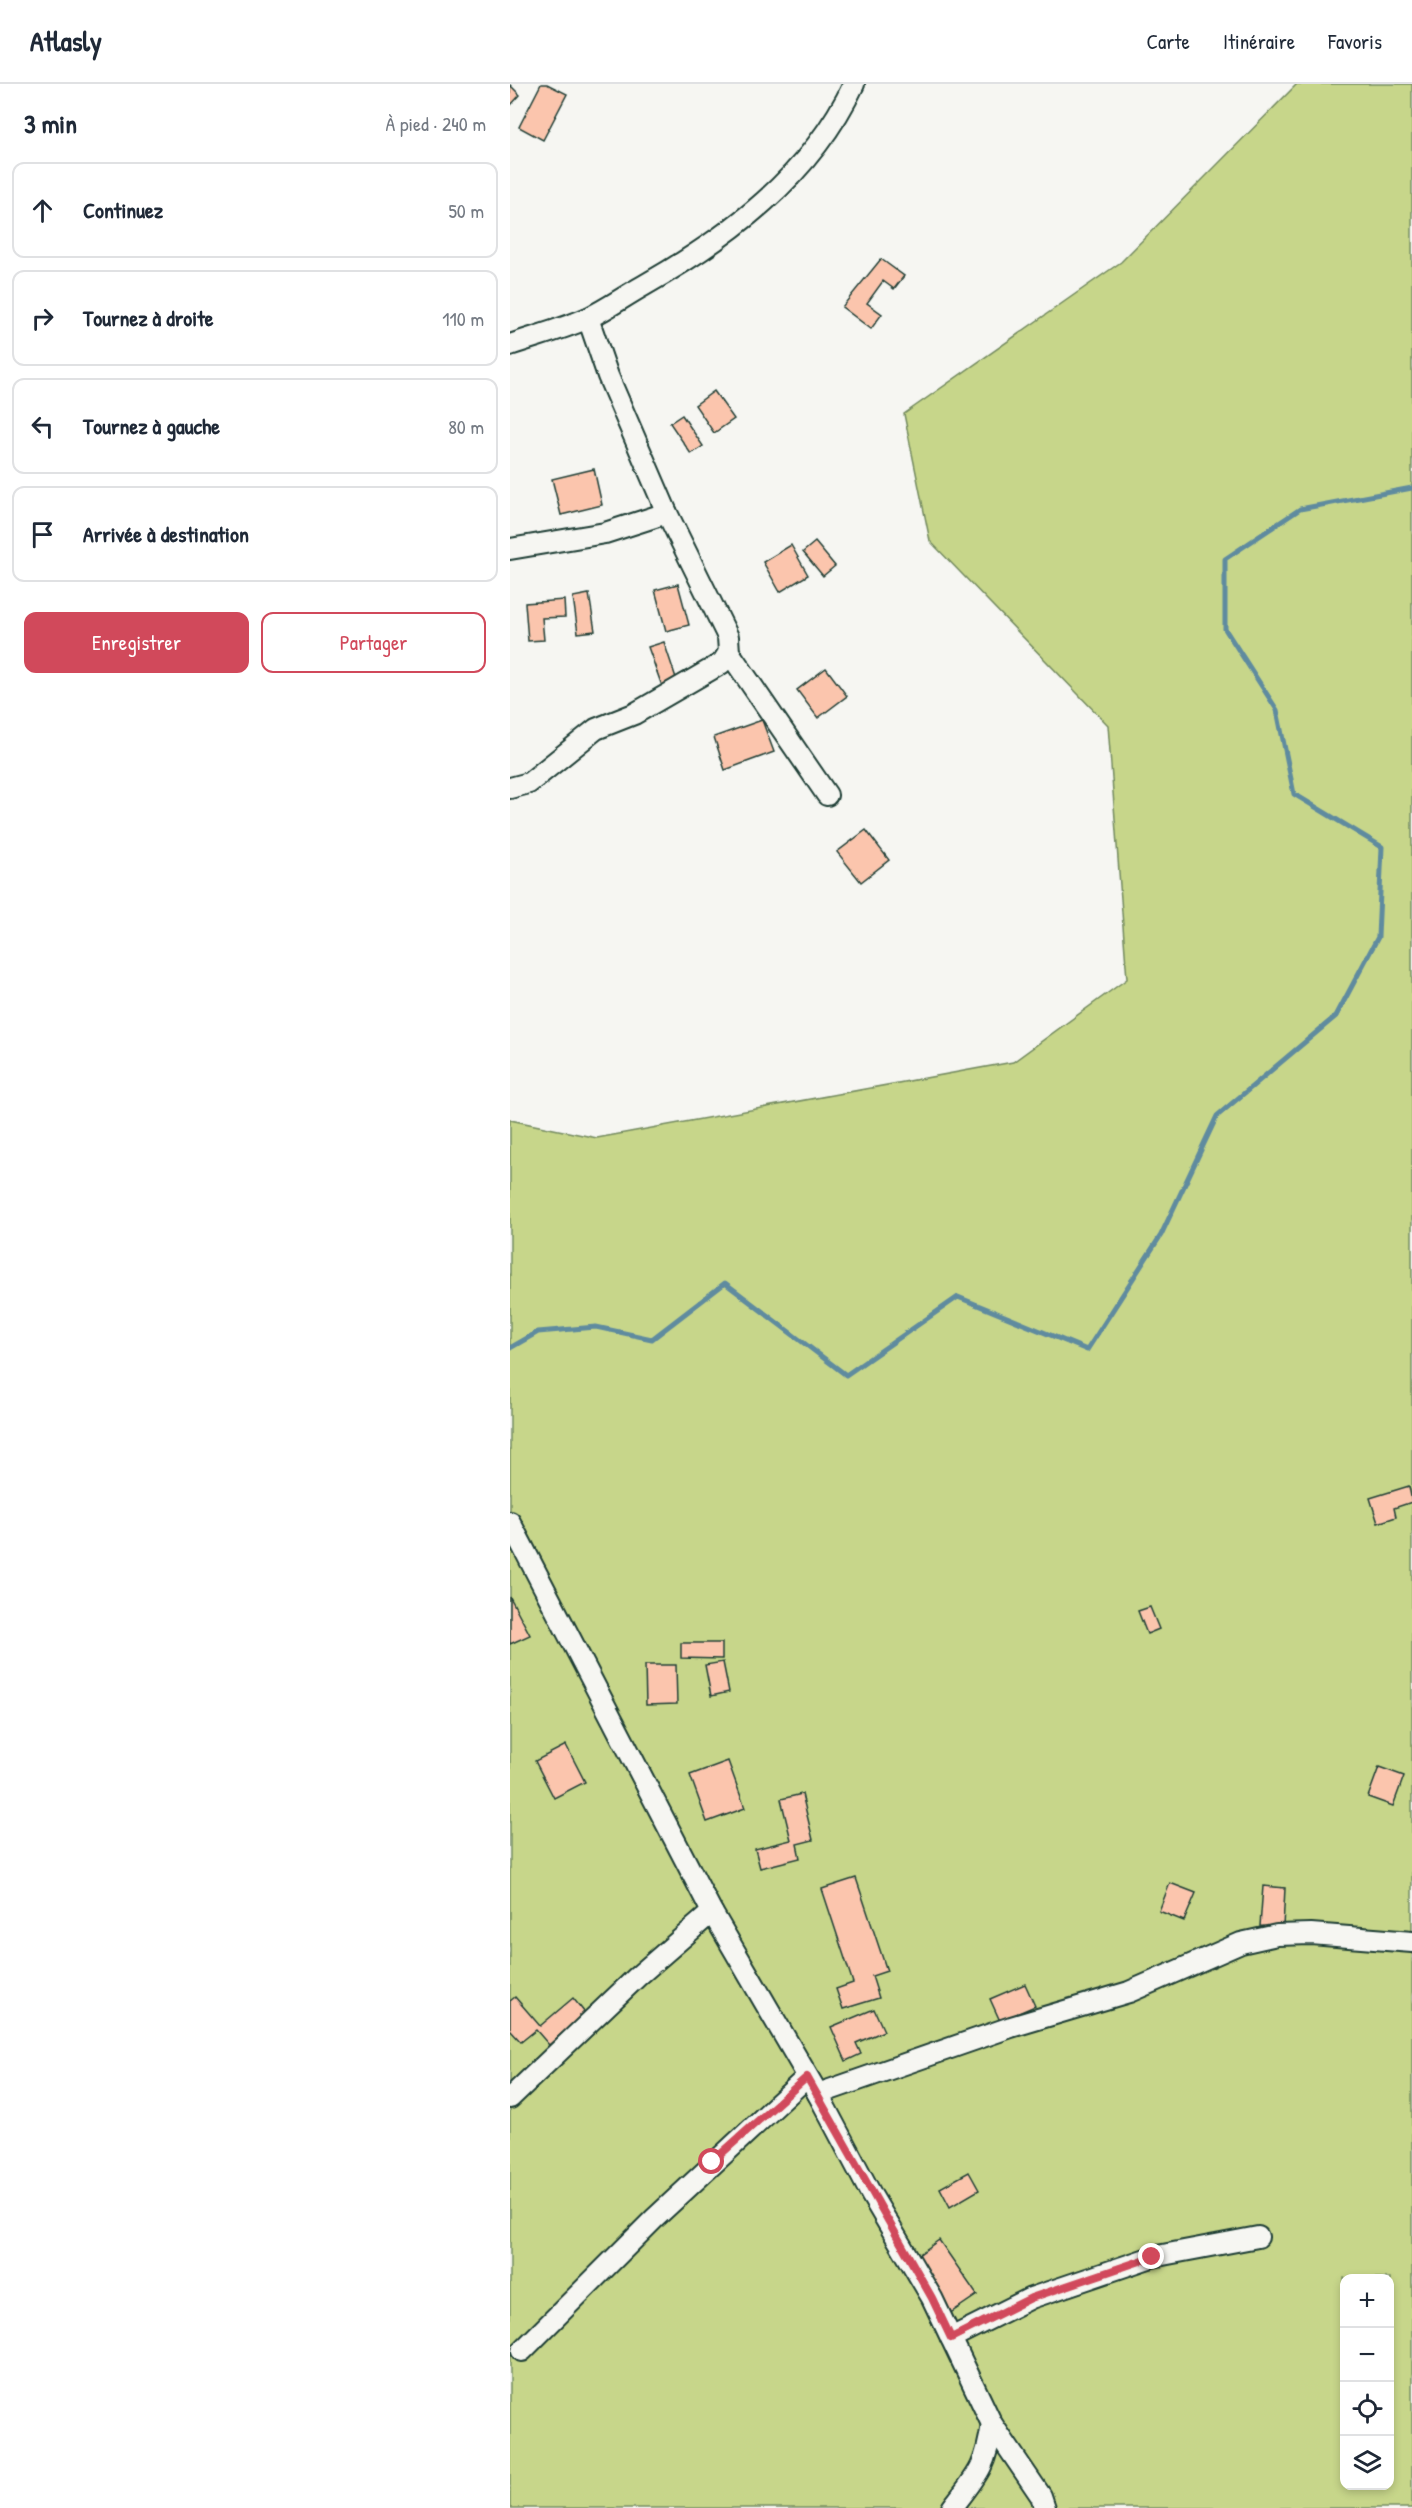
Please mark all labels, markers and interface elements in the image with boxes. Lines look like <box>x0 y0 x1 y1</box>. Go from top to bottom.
text: Atlasly <box>30 22 102 60</box>
text: Carte <box>1147 27 1190 56</box>
text: Itinéraire <box>1223 27 1295 56</box>
text: Favoris <box>1328 27 1382 56</box>
text: 3 min <box>24 106 77 141</box>
text: À pied · 240 m <box>386 110 486 137</box>
icon: ahead <box>26 194 59 227</box>
text: Continuez <box>83 195 163 225</box>
text: 50 m <box>448 197 484 224</box>
icon: right <box>26 302 59 335</box>
text: Tournez à droite <box>83 303 213 333</box>
text: 110 m <box>442 305 484 332</box>
icon: left <box>26 410 59 443</box>
text: Tournez à gauche <box>83 411 220 441</box>
text: 80 m <box>448 413 484 440</box>
icon: arrive <box>26 518 59 551</box>
text: Arrivée à destination <box>83 519 249 549</box>
button: Enregistrer <box>24 612 249 673</box>
button: Partager <box>261 612 486 673</box>
route start <box>698 2148 724 2174</box>
route end <box>1138 2243 1164 2269</box>
map controls <box>1340 2274 1394 2490</box>
button: + <box>1340 2274 1394 2328</box>
button: − <box>1340 2328 1394 2382</box>
button: locate <box>1340 2382 1394 2436</box>
button: layers <box>1340 2436 1394 2490</box>

